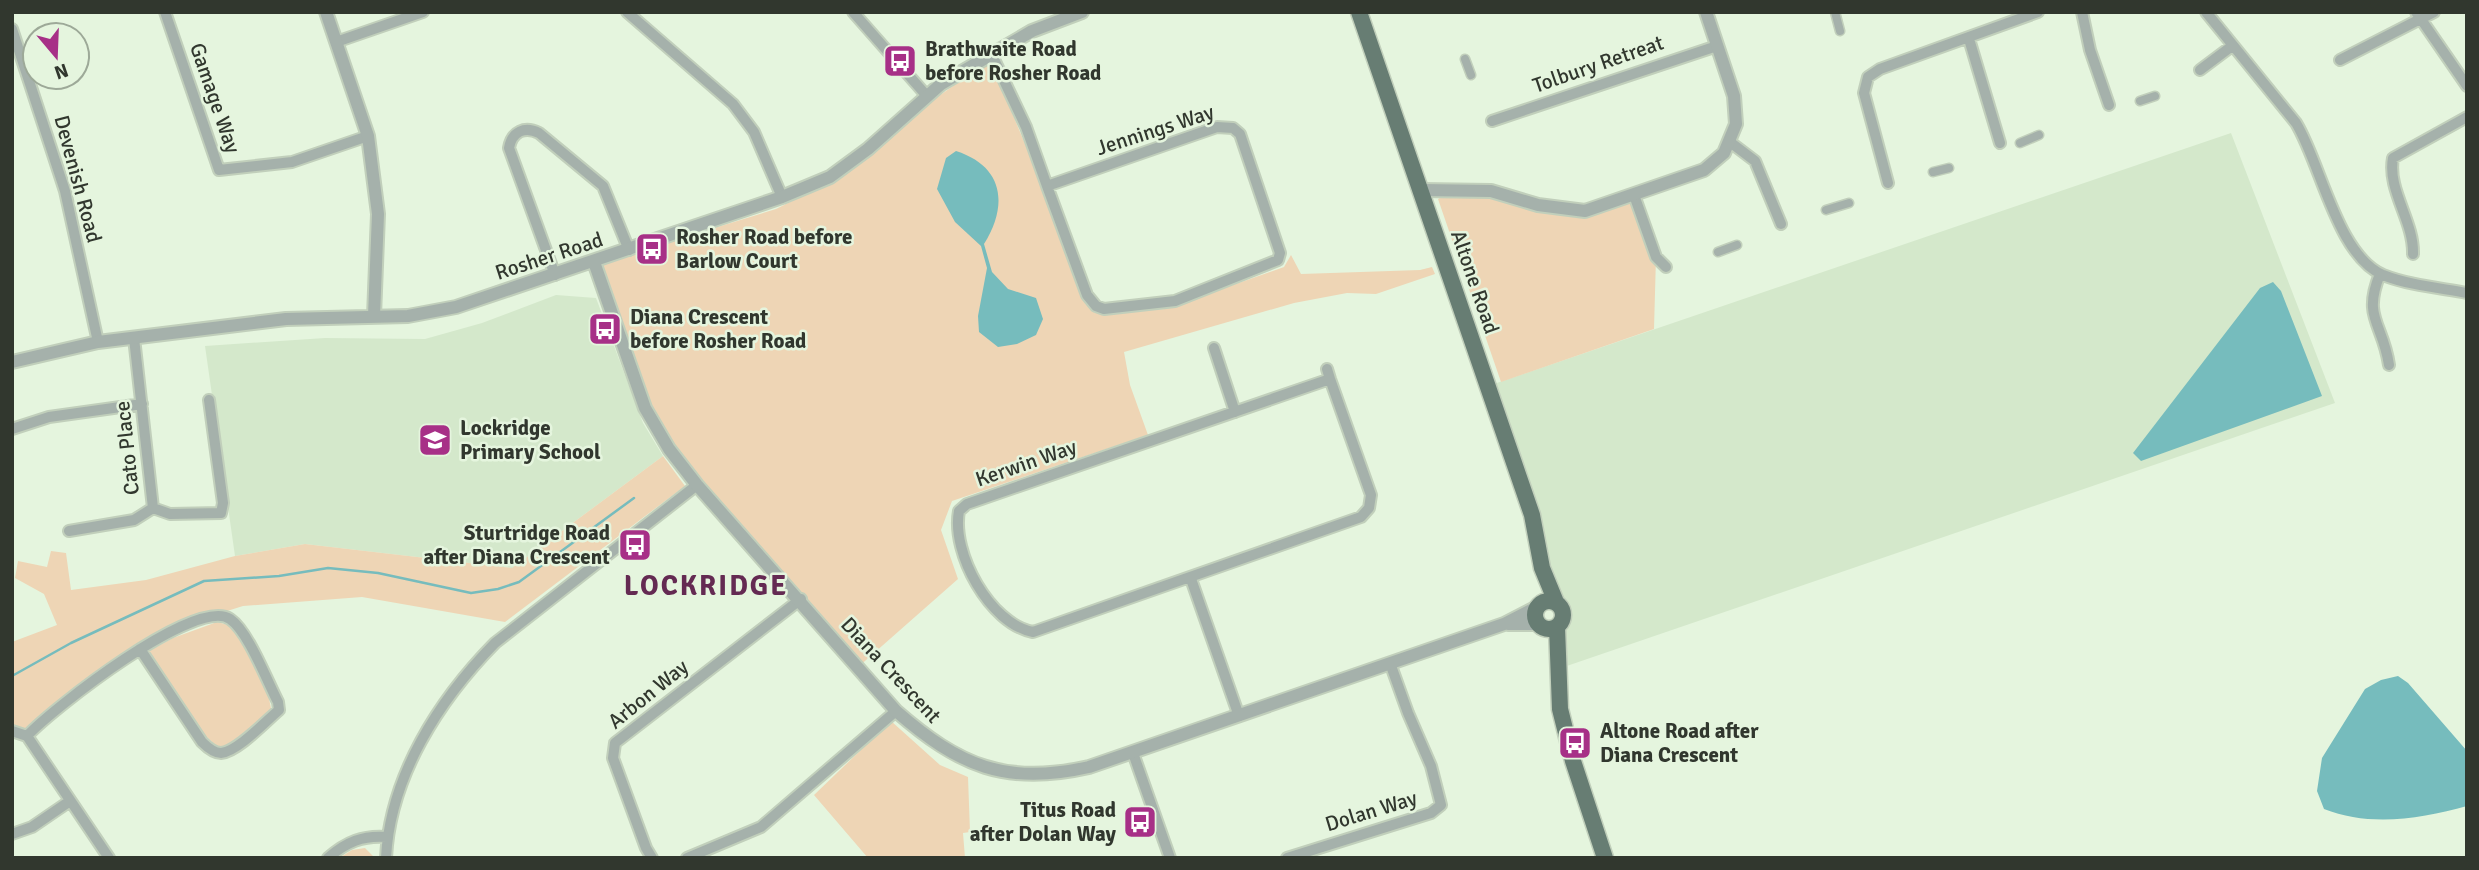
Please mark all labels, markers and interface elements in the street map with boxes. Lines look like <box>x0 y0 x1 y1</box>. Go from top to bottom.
north arrow <box>21 21 91 91</box>
street label: Tolbury Retreat <box>1529 29 1667 99</box>
place label: Brathwaite Road before Rosher Road <box>925 36 1101 86</box>
street label: Gamage Way <box>184 39 246 157</box>
bus stop icon: Brathwaite Road before Rosher Road <box>881 42 919 80</box>
text: N <box>51 58 71 85</box>
street label: Jennings Way <box>1093 99 1217 161</box>
street label: Devenish Road <box>48 112 108 246</box>
place label: Rosher Road before Barlow Court <box>676 224 852 274</box>
street label: Rosher Road <box>492 226 606 286</box>
street label: Altone Road <box>1445 227 1505 337</box>
bus stop icon: Rosher Road before Barlow Court <box>633 230 671 268</box>
place label: Diana Crescent before Rosher Road <box>630 304 806 354</box>
bus stop icon: Diana Crescent before Rosher Road <box>586 310 624 348</box>
street label: Cato Place <box>109 400 145 496</box>
place label: Lockridge Primary School <box>460 415 601 465</box>
school or university icon: Lockridge Primary School <box>416 421 454 459</box>
street label: Kerwin Way <box>972 434 1080 492</box>
place label: Sturtridge Road after Diana Crescent <box>423 520 610 570</box>
bus stop icon: Sturtridge Road after Diana Crescent <box>616 526 654 564</box>
district label: LOCKRIDGE <box>624 569 788 603</box>
street label: Diana Crescent <box>835 612 947 728</box>
street label: Arbon Way <box>603 654 694 734</box>
place label: Altone Road after Diana Crescent <box>1600 718 1759 768</box>
bus stop icon: Altone Road after Diana Crescent <box>1556 724 1594 762</box>
street label: Dolan Way <box>1322 785 1420 837</box>
place label: Titus Road after Dolan Way <box>970 797 1117 847</box>
bus stop icon: Titus Road after Dolan Way <box>1121 803 1159 841</box>

